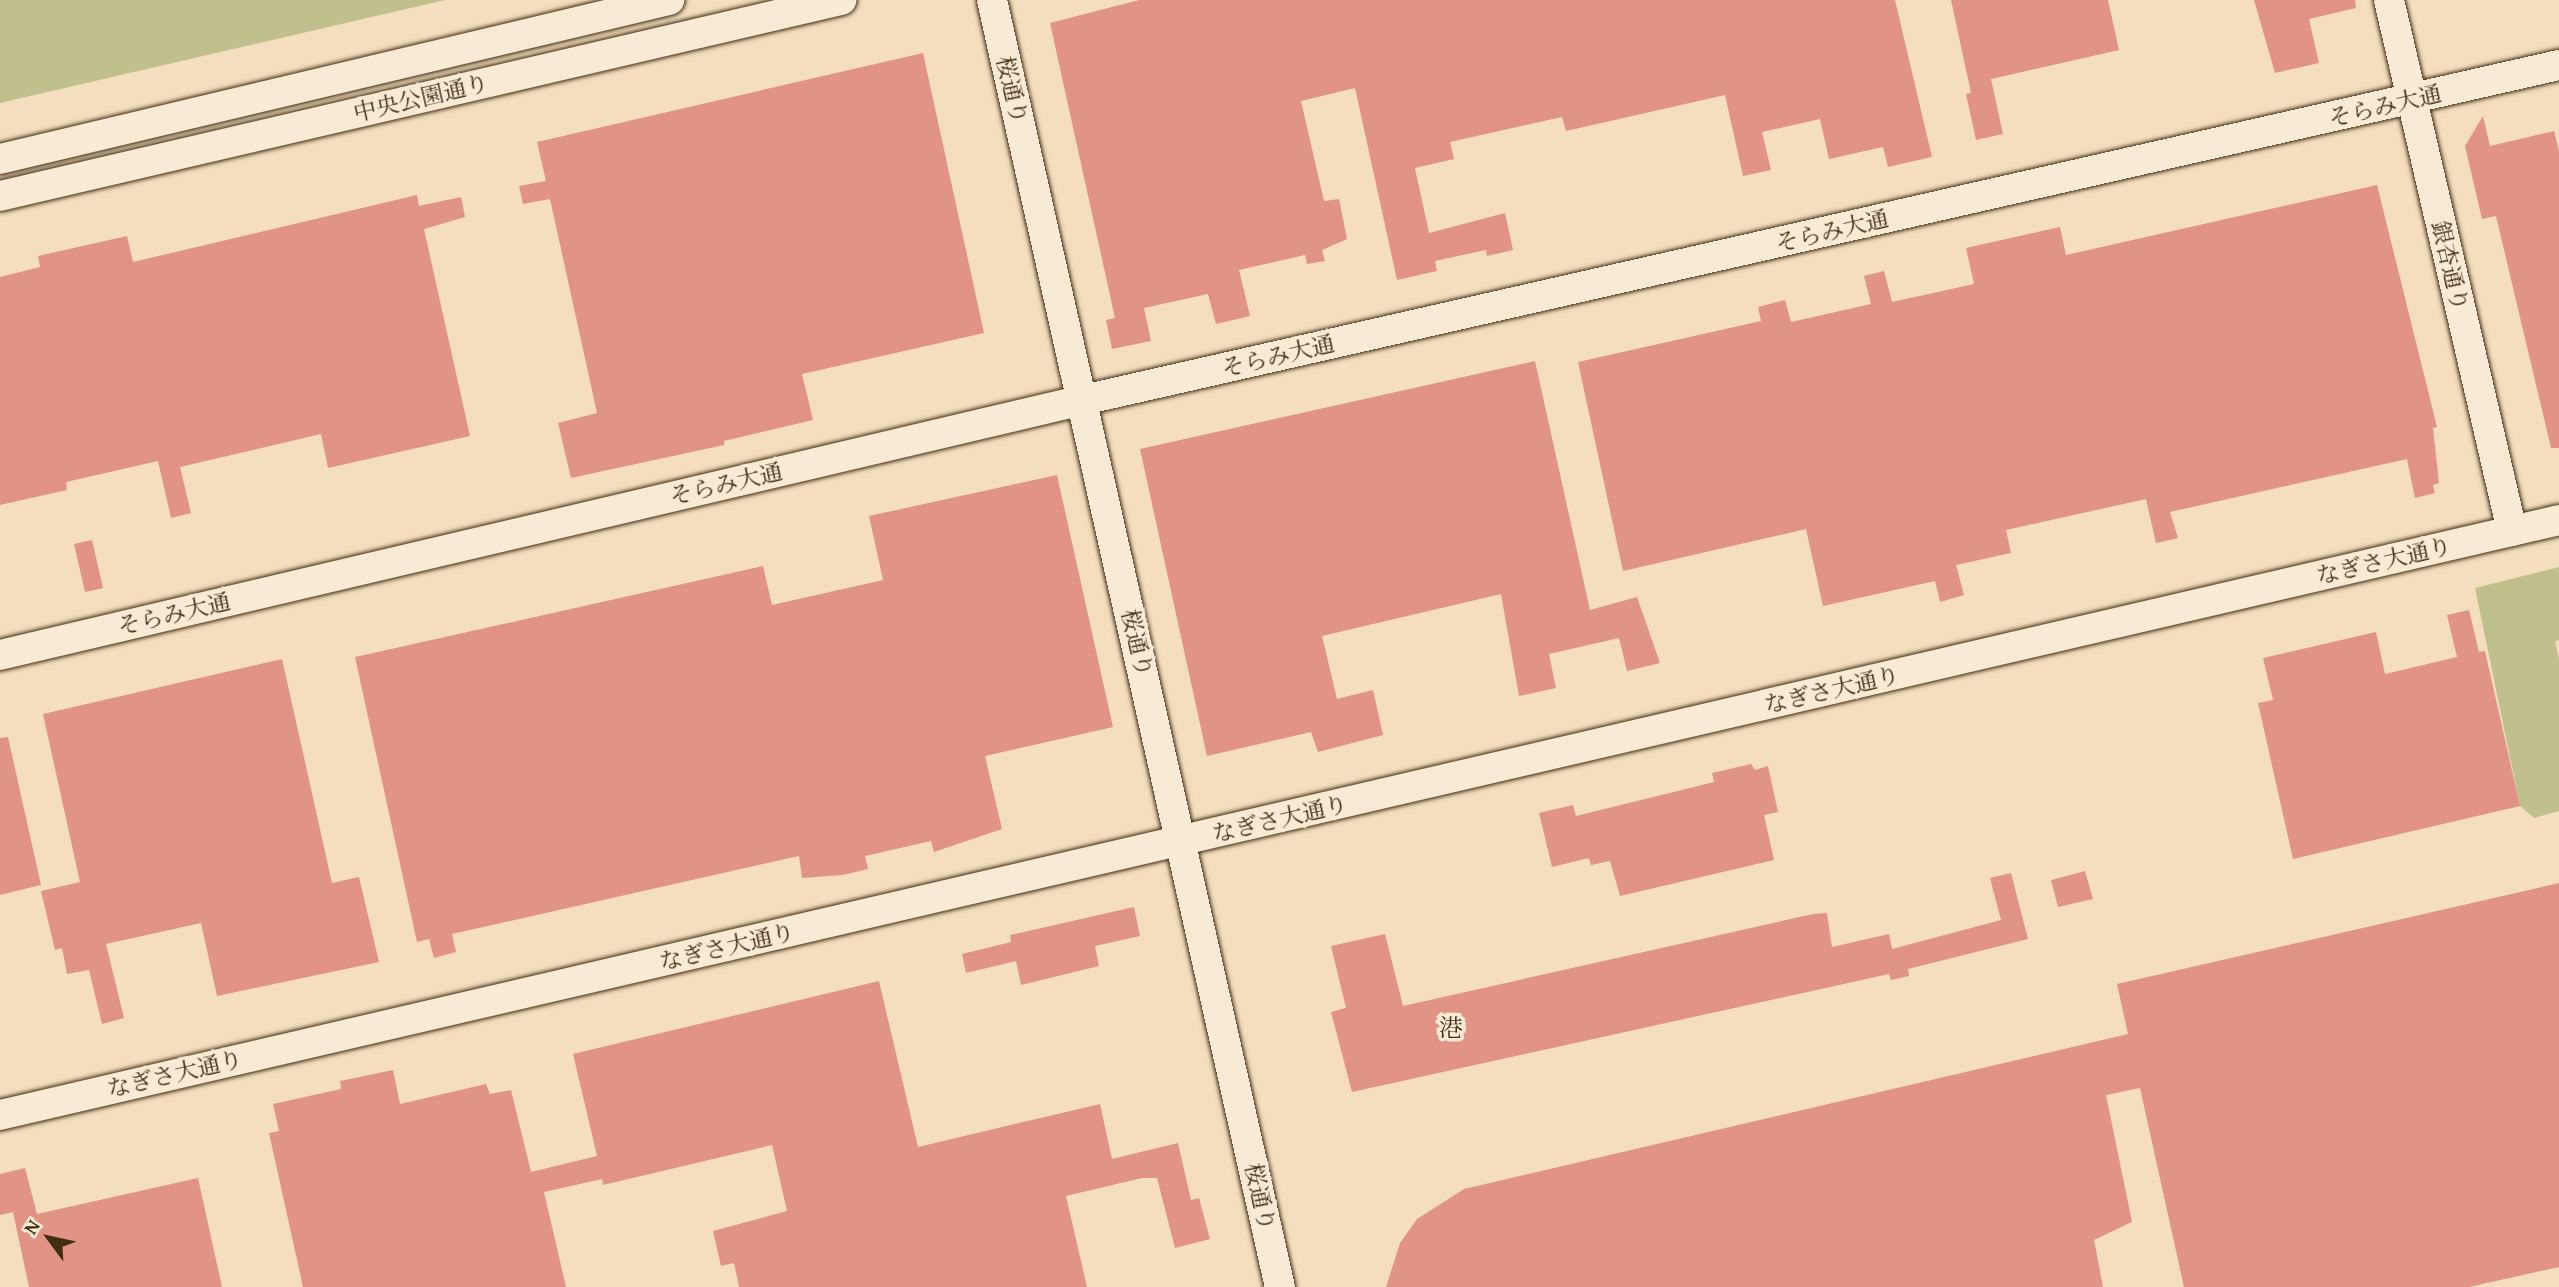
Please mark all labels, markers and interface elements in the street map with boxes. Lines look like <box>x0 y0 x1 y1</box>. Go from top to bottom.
street label: 桜通り <box>991 53 1033 127</box>
street label: 中央公園通り <box>351 69 491 127</box>
street label: そらみ大通 <box>2326 80 2444 132</box>
street label: そらみ大通 <box>1773 205 1891 257</box>
street label: 銀杏通り <box>2426 218 2474 314</box>
street label: そらみ大通 <box>1219 330 1337 382</box>
street label: そらみ大通 <box>667 458 785 510</box>
street label: なぎさ大通り <box>2314 532 2454 590</box>
street label: そらみ大通 <box>115 588 233 640</box>
street label: 桜通り <box>1116 606 1158 680</box>
street label: なぎさ大通り <box>1762 661 1902 719</box>
street label: なぎさ大通り <box>1210 790 1350 848</box>
street label: なぎさ大通り <box>657 918 797 976</box>
district label: 港 <box>1439 1014 1463 1042</box>
street label: なぎさ大通り <box>105 1045 245 1103</box>
street label: 桜通り <box>1239 1160 1281 1234</box>
north arrow <box>14 1203 84 1273</box>
text: N <box>16 1214 47 1240</box>

